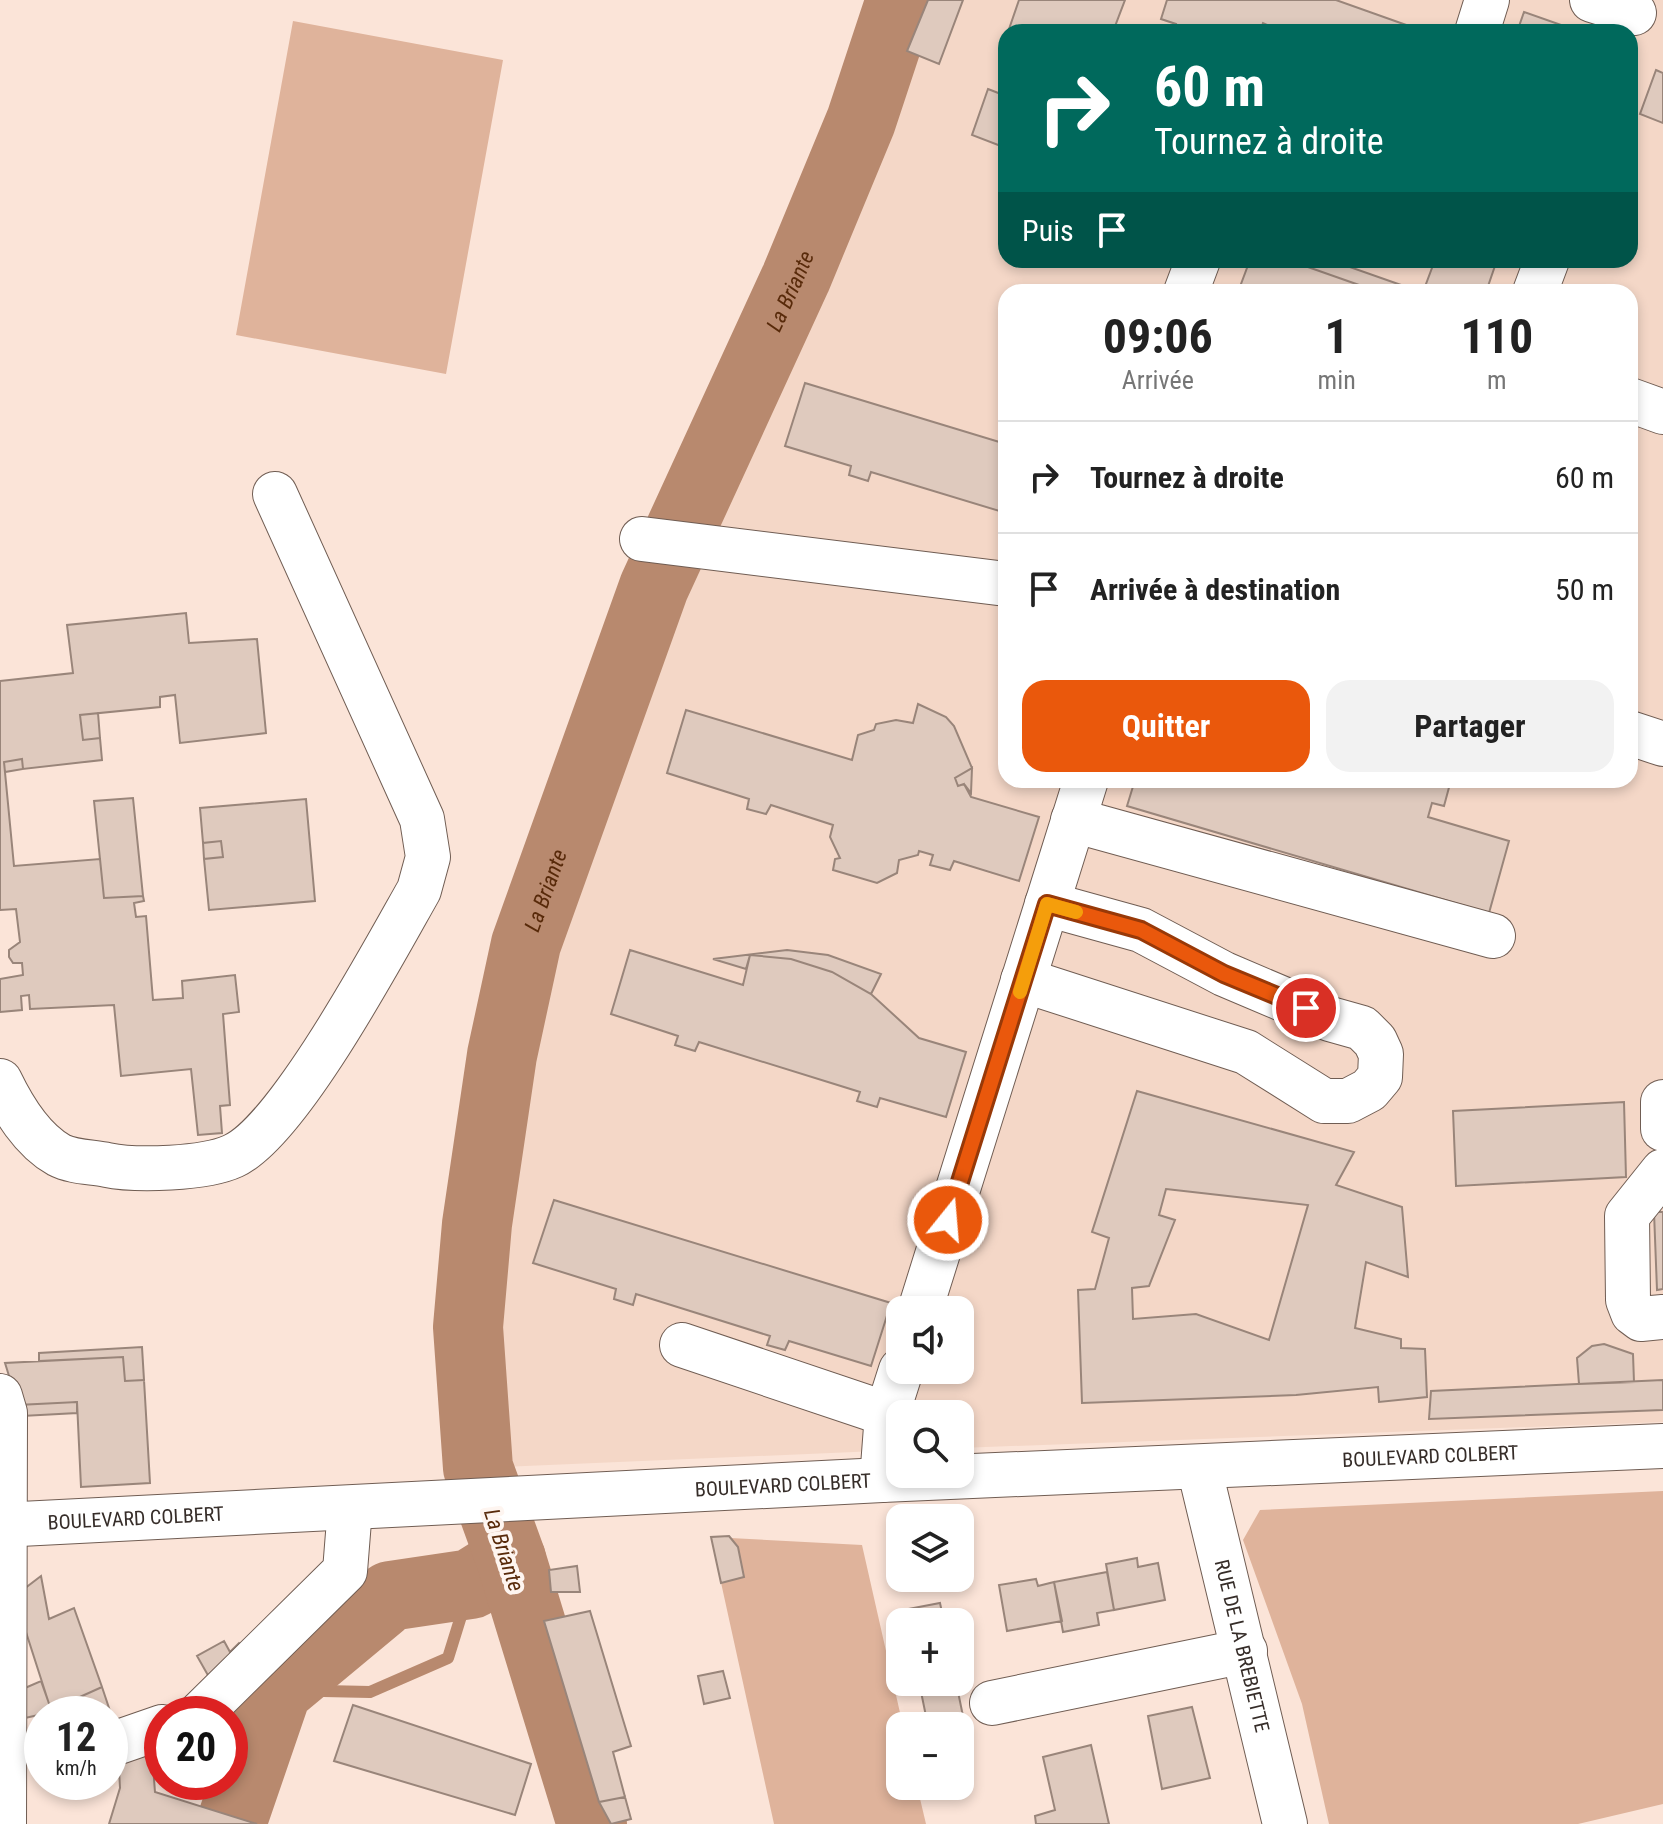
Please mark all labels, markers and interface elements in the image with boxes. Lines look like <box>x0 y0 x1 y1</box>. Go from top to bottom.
text: 60 m <box>1154 54 1265 120</box>
icon: right <box>1022 56 1126 160</box>
text: Tournez à droite <box>1154 121 1384 163</box>
icon: arrive <box>1090 208 1134 252</box>
text: Puis <box>1022 213 1074 248</box>
water label: La Briante <box>761 247 818 335</box>
text: 09:06 <box>1103 308 1213 365</box>
text: 1 <box>1325 308 1349 365</box>
text: 110 <box>1460 308 1533 365</box>
text: Arrivée <box>1122 365 1194 395</box>
text: min <box>1318 365 1356 395</box>
text: m <box>1487 365 1507 395</box>
icon: right <box>1022 455 1066 499</box>
text: Tournez à droite <box>1090 460 1284 495</box>
text: 60 m <box>1555 460 1614 495</box>
icon: arrive <box>1022 567 1066 611</box>
text: Arrivée à destination <box>1090 572 1340 607</box>
text: 50 m <box>1555 572 1614 607</box>
button: Quitter <box>1022 680 1310 772</box>
button: Partager <box>1326 680 1614 772</box>
water label: La Briante <box>519 846 571 935</box>
pin <box>1272 974 1340 1042</box>
icon: arrive <box>1284 986 1328 1030</box>
position arrow <box>906 1178 990 1262</box>
map controls <box>886 1296 974 1800</box>
button: sound <box>886 1296 974 1384</box>
button: search <box>886 1400 974 1488</box>
street label: BOULEVARD COLBERT <box>1342 1440 1519 1472</box>
street label: BOULEVARD COLBERT <box>694 1469 872 1502</box>
street label: BOULEVARD COLBERT <box>47 1502 224 1535</box>
button: layers <box>886 1504 974 1592</box>
water label: La Briante <box>479 1506 529 1594</box>
street label: RUE DE LA BREBIETTE <box>1210 1557 1274 1735</box>
button: + <box>886 1608 974 1696</box>
speed limit sign: 20 <box>144 1696 248 1800</box>
button: − <box>886 1712 974 1800</box>
text: 12 <box>56 1714 96 1761</box>
text: km/h <box>55 1756 97 1780</box>

